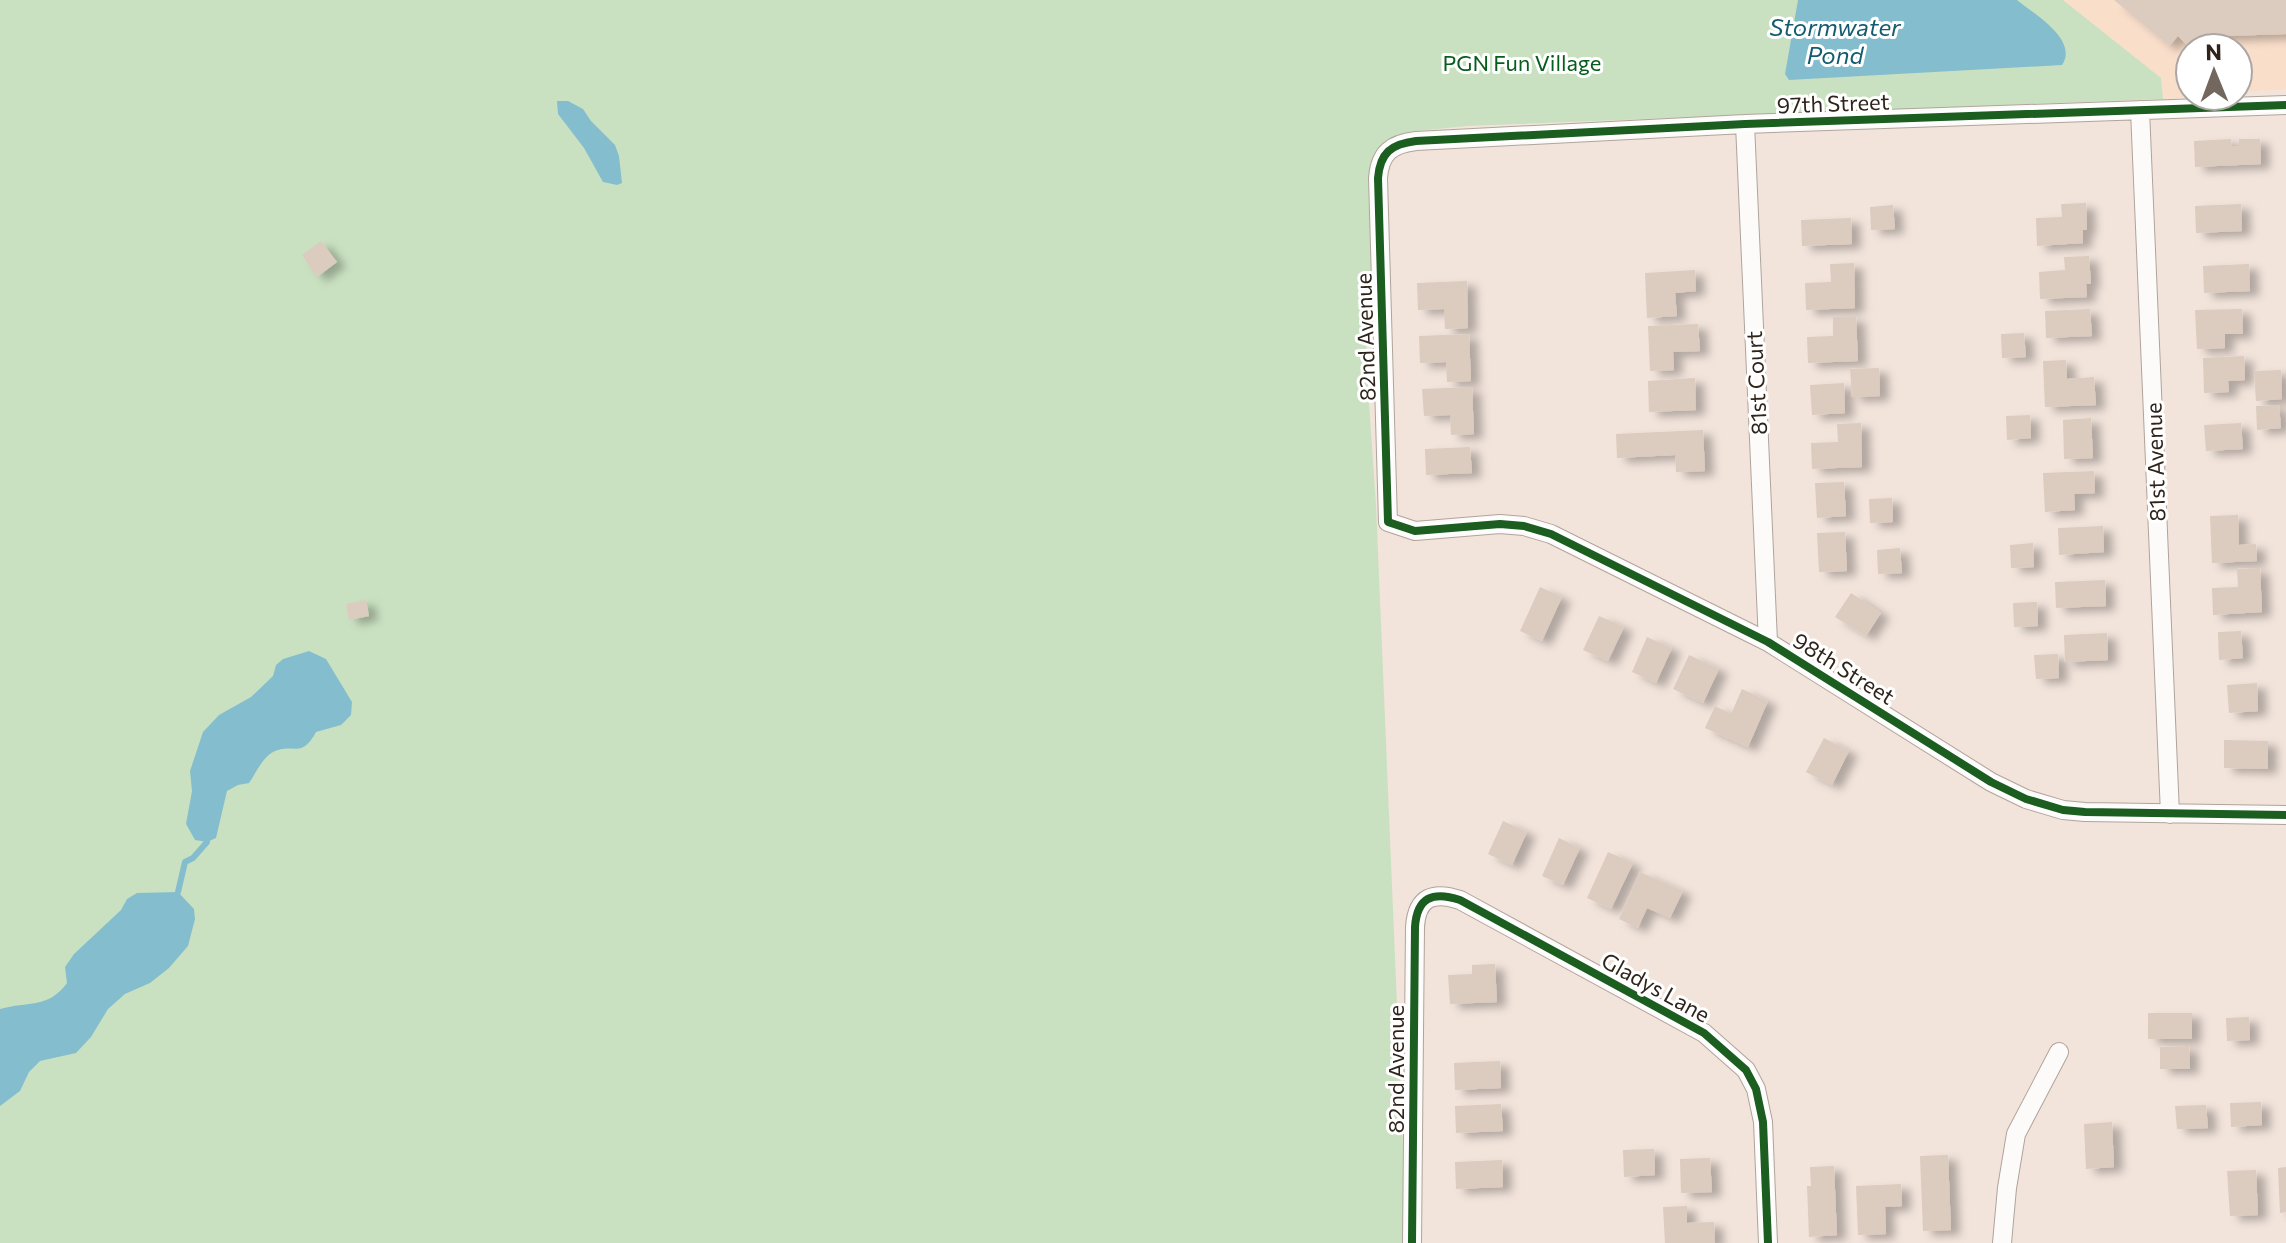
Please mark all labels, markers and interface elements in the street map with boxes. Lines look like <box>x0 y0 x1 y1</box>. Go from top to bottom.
water label: Stormwater Pond <box>1769 12 1902 69</box>
north arrow <box>2174 32 2254 112</box>
text: N <box>2205 38 2222 65</box>
park label: PGN Fun Village <box>1443 49 1601 76</box>
street label: 97th Street <box>1776 88 1890 118</box>
street label: 82nd Avenue <box>1349 272 1381 402</box>
street label: 81st Court <box>1740 330 1772 436</box>
street label: 81st Avenue <box>2139 402 2171 522</box>
street label: 98th Street <box>1788 626 1900 710</box>
street label: Gladys Lane <box>1597 946 1715 1028</box>
street label: 82nd Avenue <box>1382 1005 1409 1133</box>

